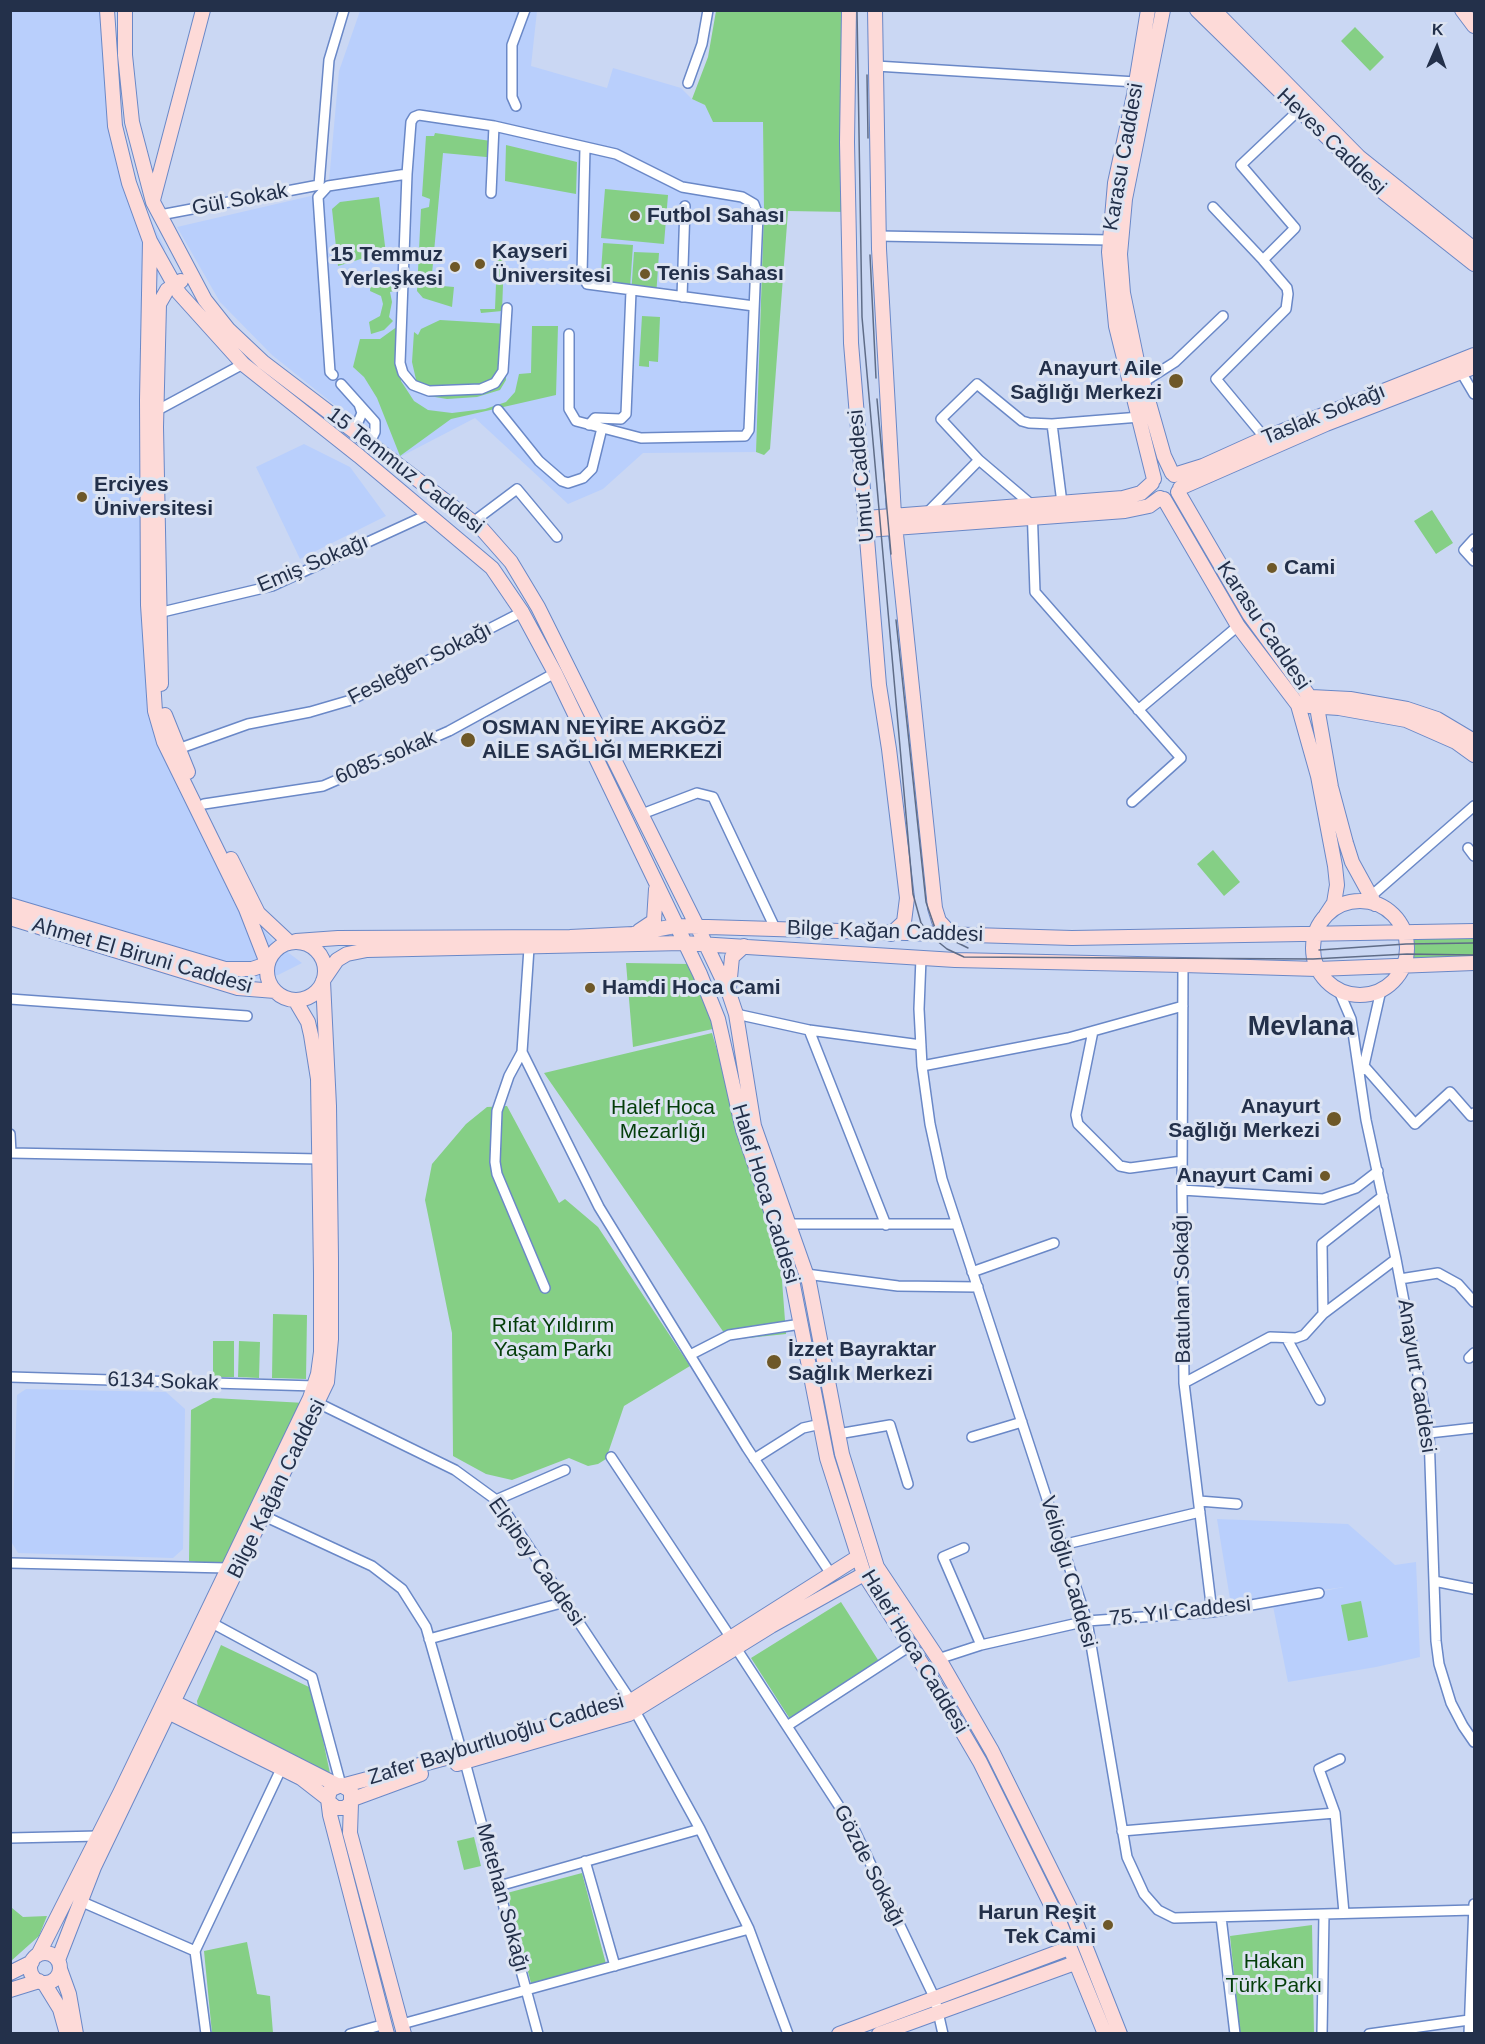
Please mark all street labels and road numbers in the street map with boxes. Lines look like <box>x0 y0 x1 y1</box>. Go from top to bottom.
street label: Karasu Caddesi <box>1099 81 1149 233</box>
street label: Heves Caddesi <box>1271 83 1391 201</box>
street label: Gül Sokak <box>190 178 290 222</box>
street label: Taslak Sokağı <box>1259 379 1389 451</box>
street label: 15 Temmuz Caddesi <box>322 402 488 540</box>
street label: Umut Caddesi <box>844 409 880 543</box>
street label: Emiş Sokağı <box>254 529 372 599</box>
street label: Karasu Caddesi <box>1211 557 1315 695</box>
street label: Fesleğen Sokağı <box>344 617 496 711</box>
street label: 6085.sokak <box>332 725 440 791</box>
street label: Ahmet El Biruni Caddesi <box>29 913 255 999</box>
street label: Bilge Kağan Caddesi <box>787 916 983 948</box>
street label: Halef Hoca Caddesi <box>726 1101 804 1287</box>
street label: Batuhan Sokağı <box>1169 1214 1197 1364</box>
street label: Anayurt Caddesi <box>1391 1297 1441 1455</box>
street label: 6134 Sokak <box>107 1367 219 1397</box>
street label: Bilge Kağan Caddesi <box>223 1395 331 1583</box>
street label: Elçibey Caddesi <box>482 1493 590 1631</box>
street label: Velioğlu Caddesi <box>1034 1493 1102 1651</box>
street label: Halef Hoca Caddesi <box>855 1565 973 1739</box>
street label: 75. Yıl Caddesi <box>1108 1592 1252 1632</box>
street label: Zafer Bayburtluoğlu Caddesi <box>365 1689 627 1791</box>
street label: Gözde Sokağı <box>828 1801 910 1931</box>
street label: Metehan Sokağı <box>470 1821 534 1975</box>

